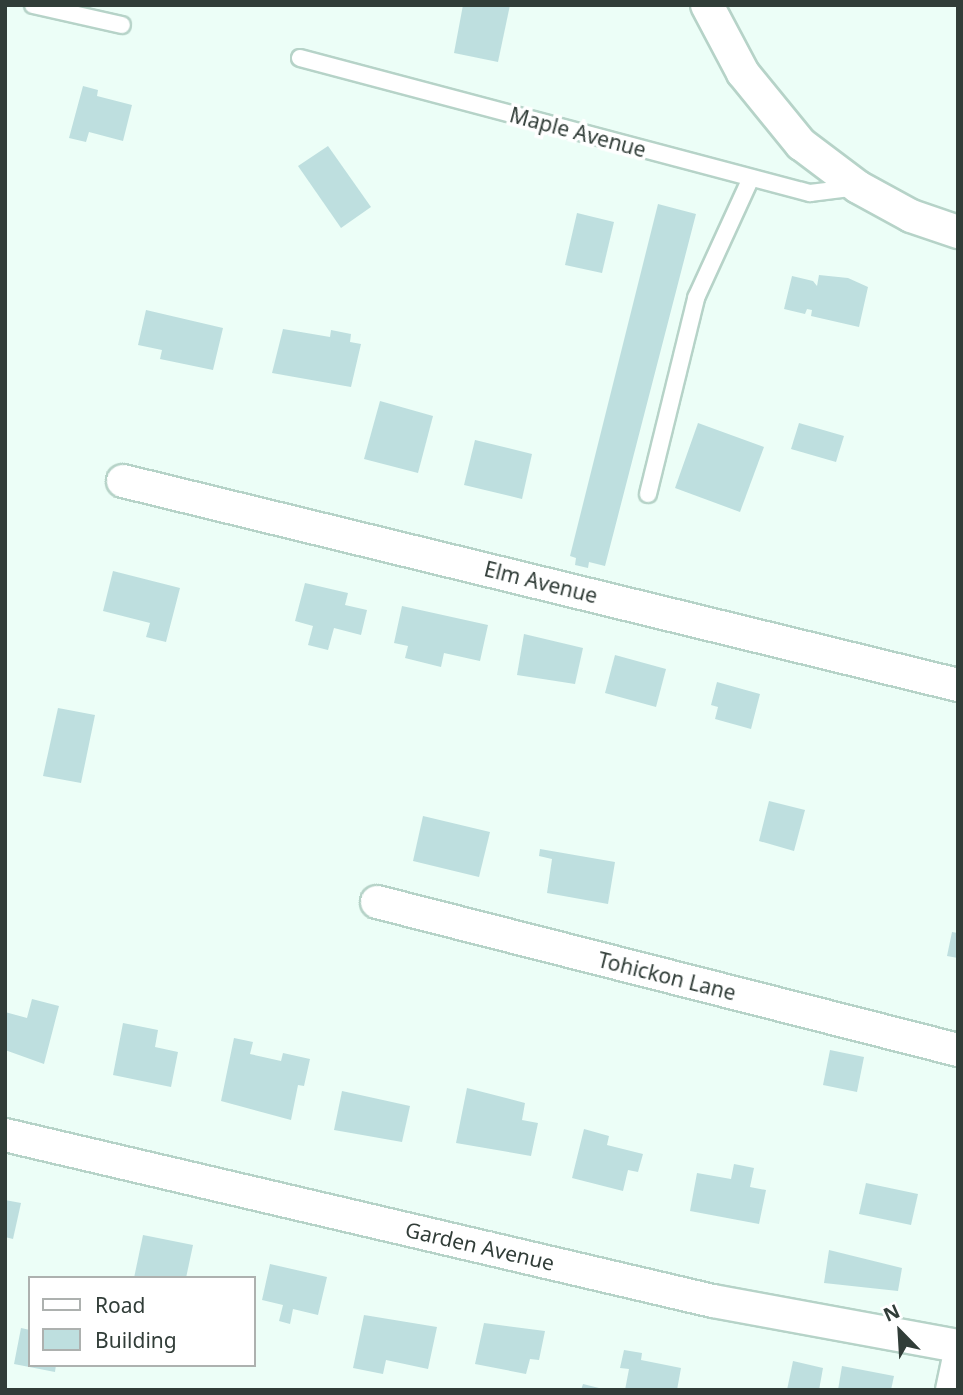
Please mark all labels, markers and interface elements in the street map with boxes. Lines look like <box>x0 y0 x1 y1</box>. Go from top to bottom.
street label: Maple Avenue <box>507 102 649 162</box>
street label: Elm Avenue <box>482 556 600 608</box>
street label: Tohickon Lane <box>595 947 739 1005</box>
street label: Garden Avenue <box>403 1217 557 1275</box>
legend <box>28 1276 256 1367</box>
text: Road <box>95 1291 145 1319</box>
north arrow <box>865 1297 935 1367</box>
text: N <box>879 1298 904 1328</box>
text: Building <box>95 1326 177 1354</box>

